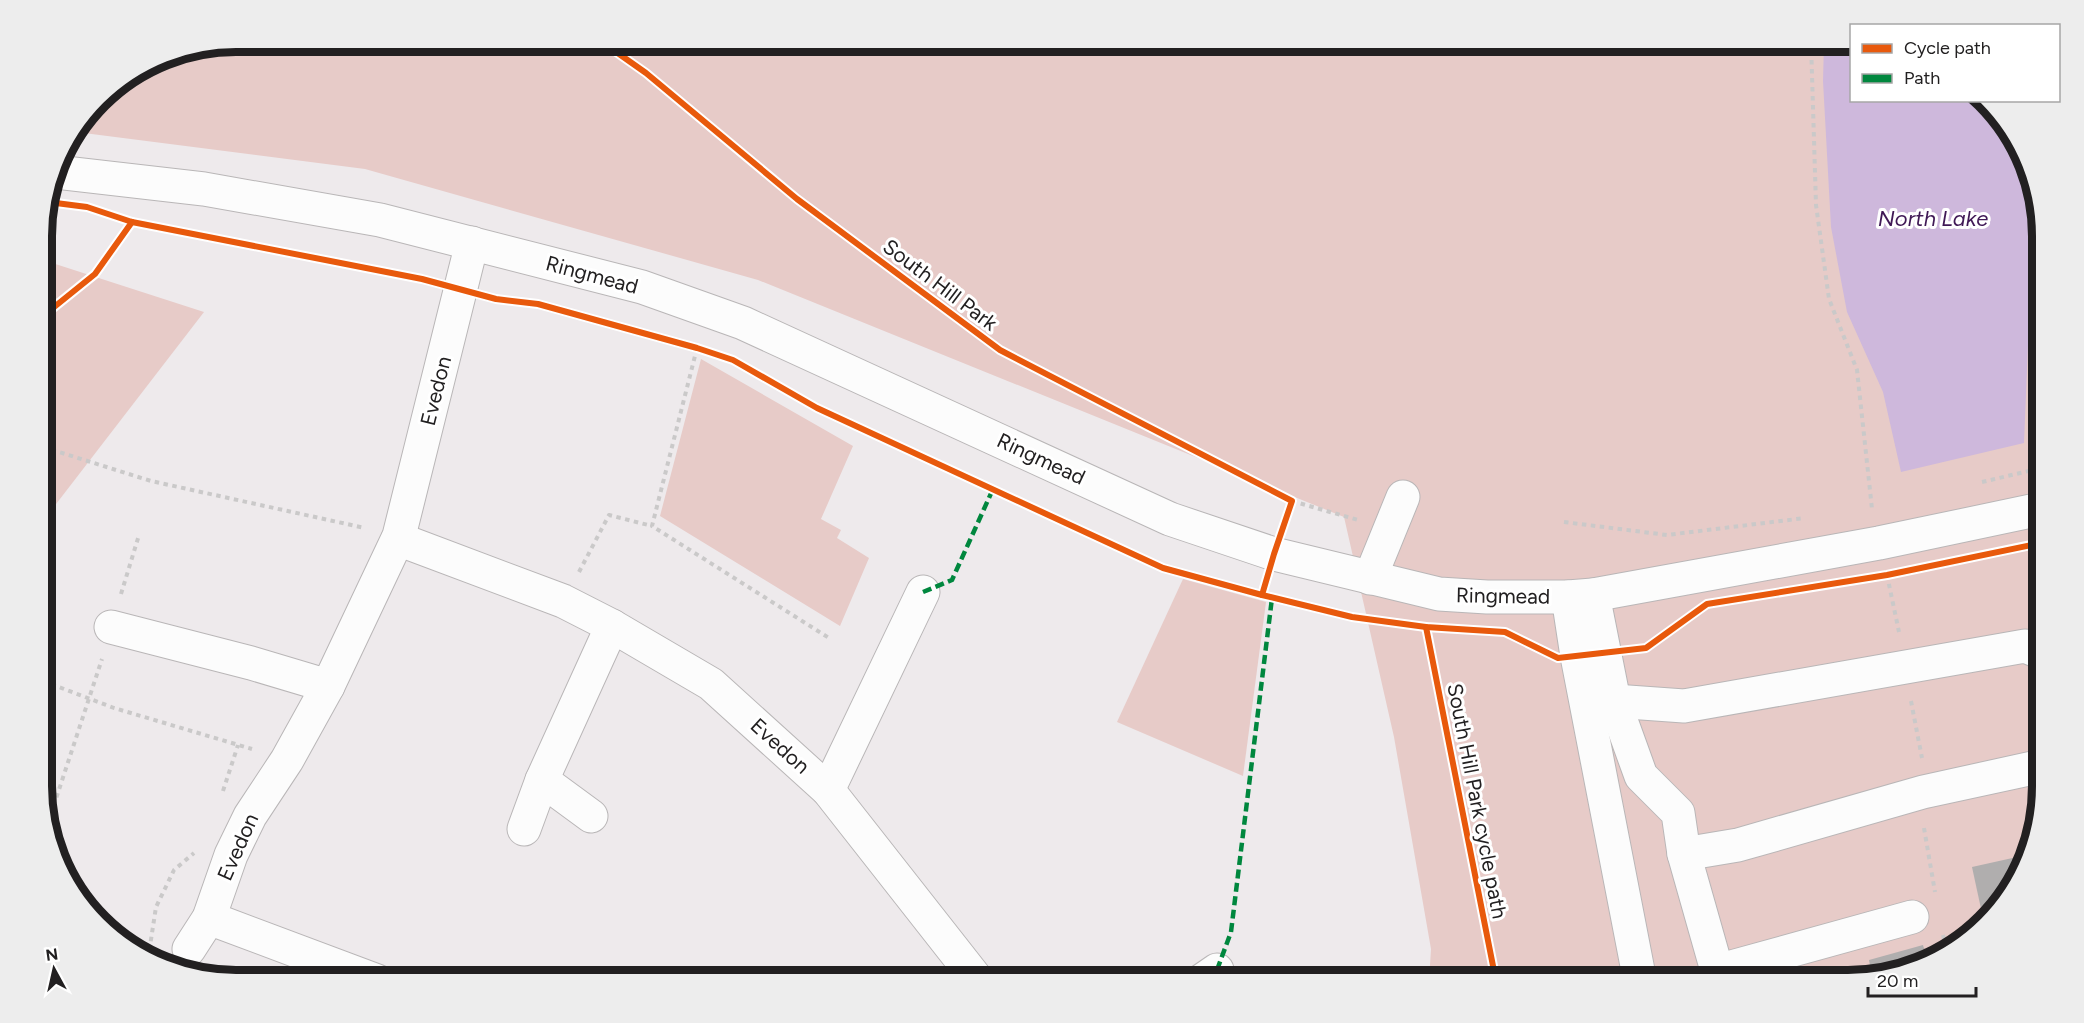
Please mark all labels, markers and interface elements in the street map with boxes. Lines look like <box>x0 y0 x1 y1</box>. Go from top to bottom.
legend <box>1850 24 2060 102</box>
text: Cycle path <box>1904 37 1991 59</box>
text: Path <box>1904 67 1940 89</box>
water label: North Lake <box>1878 205 1988 232</box>
street label: South Hill Park <box>878 233 1003 336</box>
street label: Ringmead <box>543 250 641 299</box>
street label: Evedon <box>415 354 456 428</box>
street label: Ringmead <box>993 427 1089 490</box>
street label: Ringmead <box>1456 582 1550 609</box>
street label: South Hill Park cycle path <box>1442 681 1513 921</box>
street label: Evedon <box>746 713 815 779</box>
street label: Evedon <box>212 809 263 884</box>
north arrow <box>24 939 84 999</box>
text: N <box>45 944 59 965</box>
scale bar <box>1868 960 1976 998</box>
text: 20 m <box>1877 970 1918 992</box>

